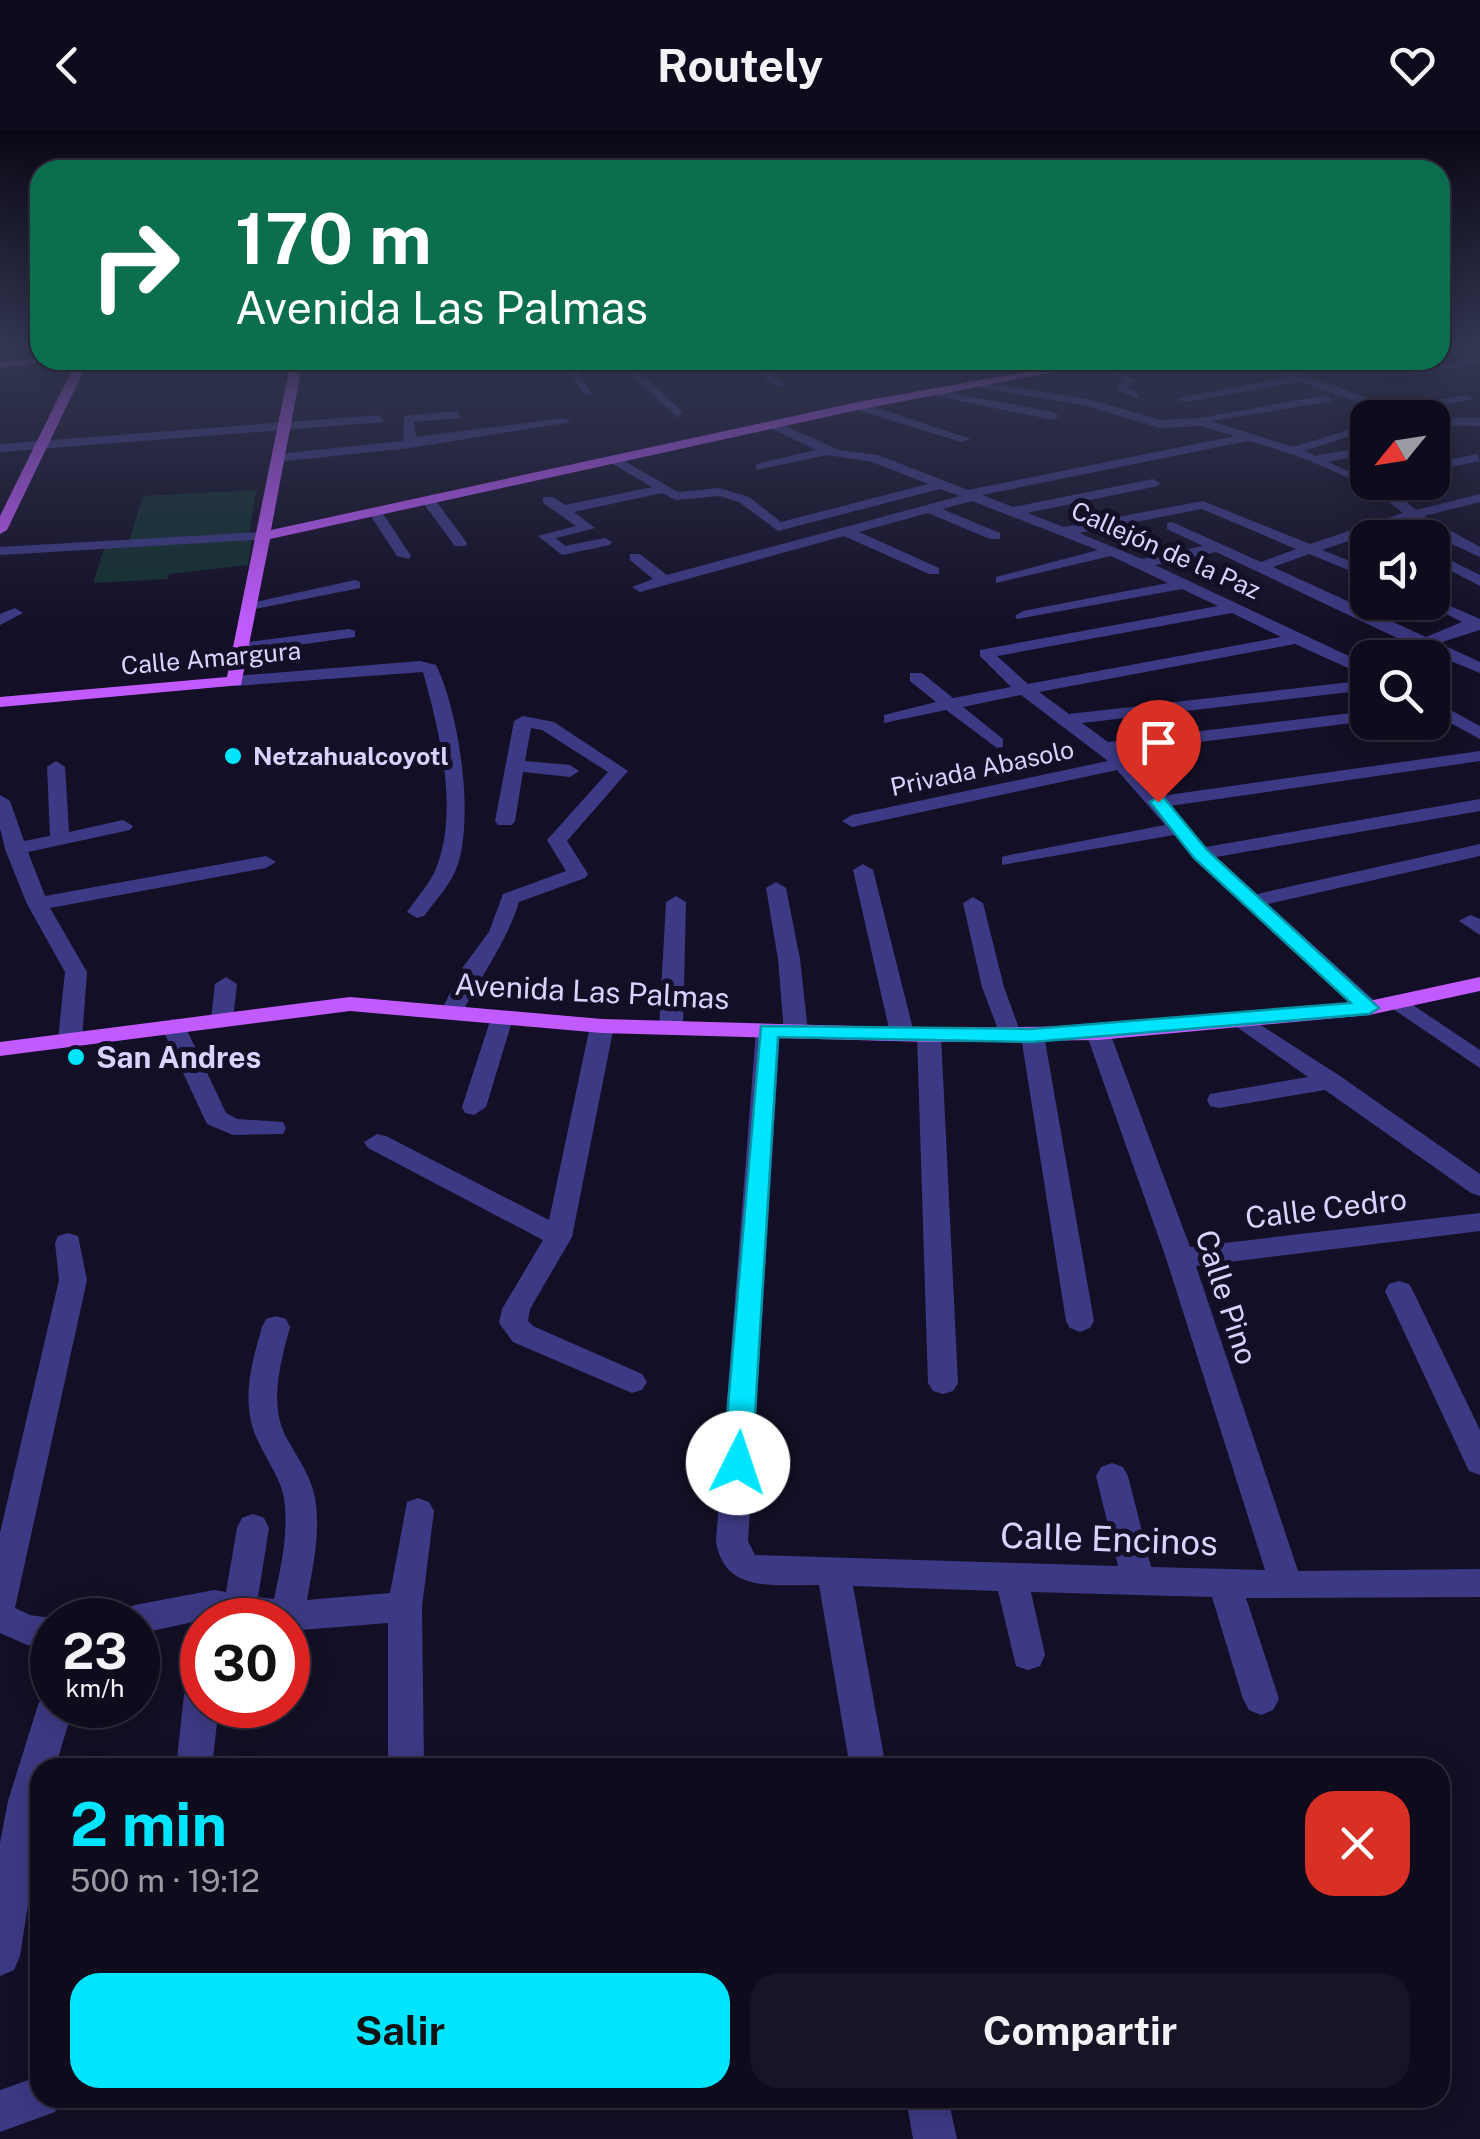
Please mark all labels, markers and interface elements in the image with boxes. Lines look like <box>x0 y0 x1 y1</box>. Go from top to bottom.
icon: back <box>40 38 95 93</box>
icon: heart <box>1385 38 1440 93</box>
text: Routely <box>657 39 823 92</box>
text: 170 m <box>235 197 432 280</box>
icon: right <box>70 200 200 330</box>
text: Avenida Las Palmas <box>235 281 648 334</box>
north arrow <box>1350 400 1450 500</box>
map controls <box>1350 400 1450 740</box>
street label: Callejón de la Paz <box>1067 495 1265 605</box>
button: sound <box>1350 520 1450 620</box>
street label: Calle Amargura <box>120 635 302 681</box>
button: search <box>1350 640 1450 740</box>
pin <box>1116 700 1201 803</box>
icon: arrive <box>1131 715 1186 770</box>
street label: Privada Abasolo <box>887 734 1077 802</box>
place label: Netzahualcoyotl <box>253 741 449 771</box>
marker: Netzahualcoyotl <box>222 745 244 767</box>
street label: Avenida Las Palmas <box>454 966 730 1016</box>
place label: San Andres <box>96 1039 261 1075</box>
marker: San Andres <box>65 1046 87 1068</box>
street label: Calle Cedro <box>1243 1180 1409 1236</box>
street label: Calle Pino <box>1188 1225 1266 1369</box>
position arrow <box>686 1411 790 1515</box>
street label: Calle Encinos <box>999 1515 1219 1563</box>
speed limit sign: 30 <box>180 1598 310 1728</box>
text: 23 <box>62 1621 128 1680</box>
text: km/h <box>66 1673 124 1703</box>
text: 2 min <box>70 1789 227 1860</box>
button: close <box>1305 1791 1410 1896</box>
text: 500 m · 19:12 <box>70 1862 260 1899</box>
button: Salir <box>70 1973 730 2088</box>
button: Compartir <box>750 1973 1410 2088</box>

